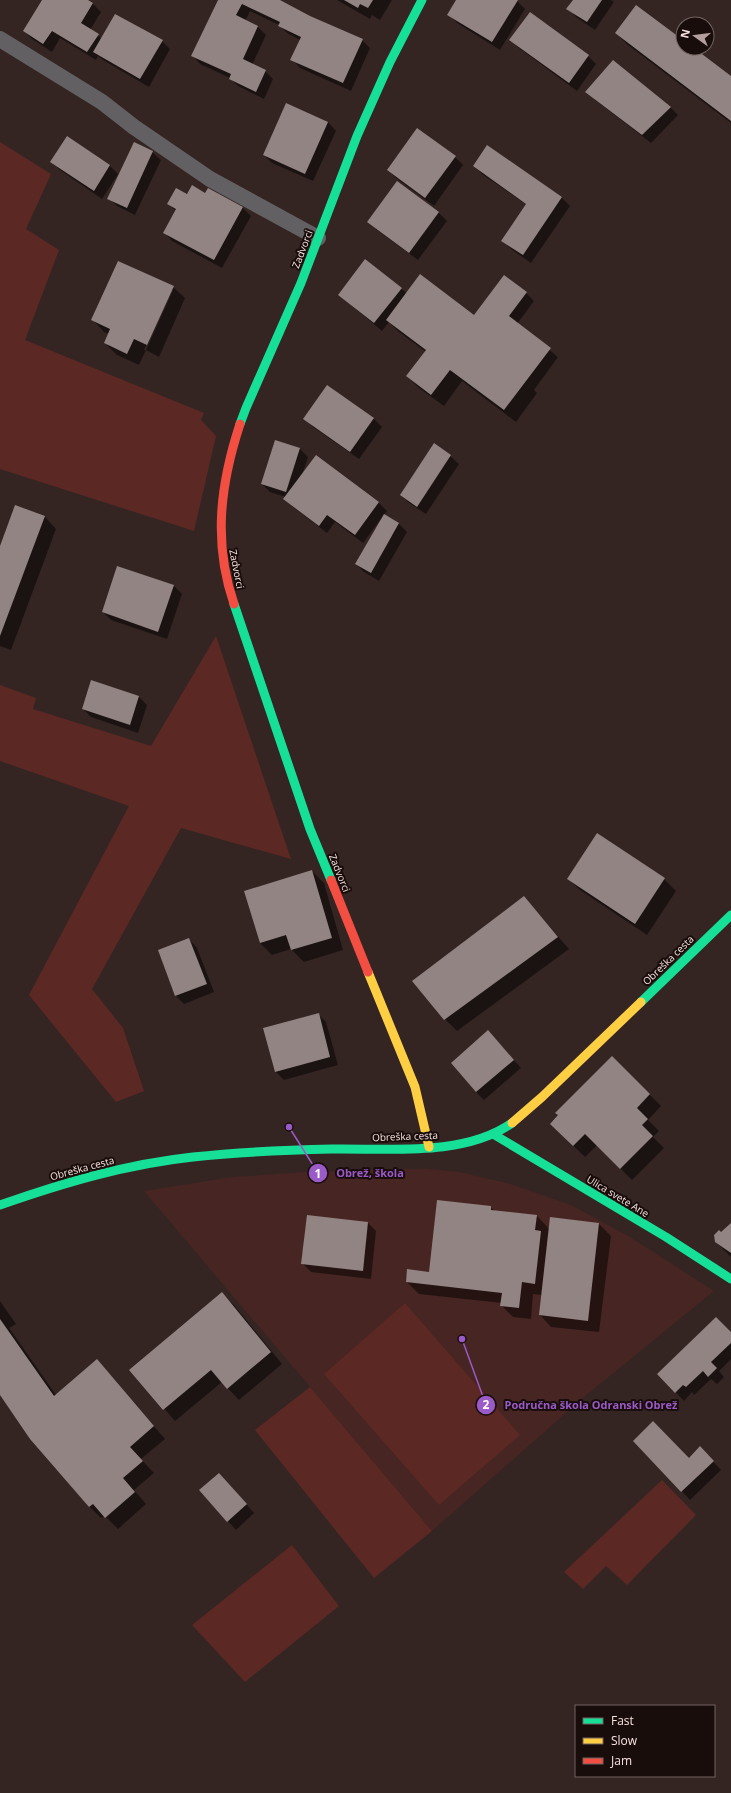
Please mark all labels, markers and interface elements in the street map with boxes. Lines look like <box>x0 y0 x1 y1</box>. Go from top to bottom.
north arrow <box>675 16 715 56</box>
text: N <box>676 27 693 40</box>
street label: Zadvorci <box>288 228 316 270</box>
street label: Zadvorci <box>226 548 248 590</box>
street label: Zadvorci <box>326 852 354 894</box>
street label: Obreška cesta <box>639 932 697 988</box>
street label: Obreška cesta <box>372 1128 438 1144</box>
street label: Obreška cesta <box>48 1153 116 1183</box>
callout: Obrež, škola <box>308 1162 412 1185</box>
text: 1 <box>315 1165 321 1182</box>
text: Obrež, škola <box>336 1165 404 1180</box>
street label: Ulica svete Ane <box>584 1172 652 1220</box>
callout: Područna škola Odranski Obrež <box>476 1393 685 1416</box>
text: 2 <box>483 1396 490 1413</box>
text: Područna škola Odranski Obrež <box>505 1397 678 1412</box>
legend <box>575 1705 715 1777</box>
text: Fast <box>611 1712 634 1729</box>
text: Slow <box>611 1732 638 1749</box>
text: Jam <box>610 1752 632 1769</box>

